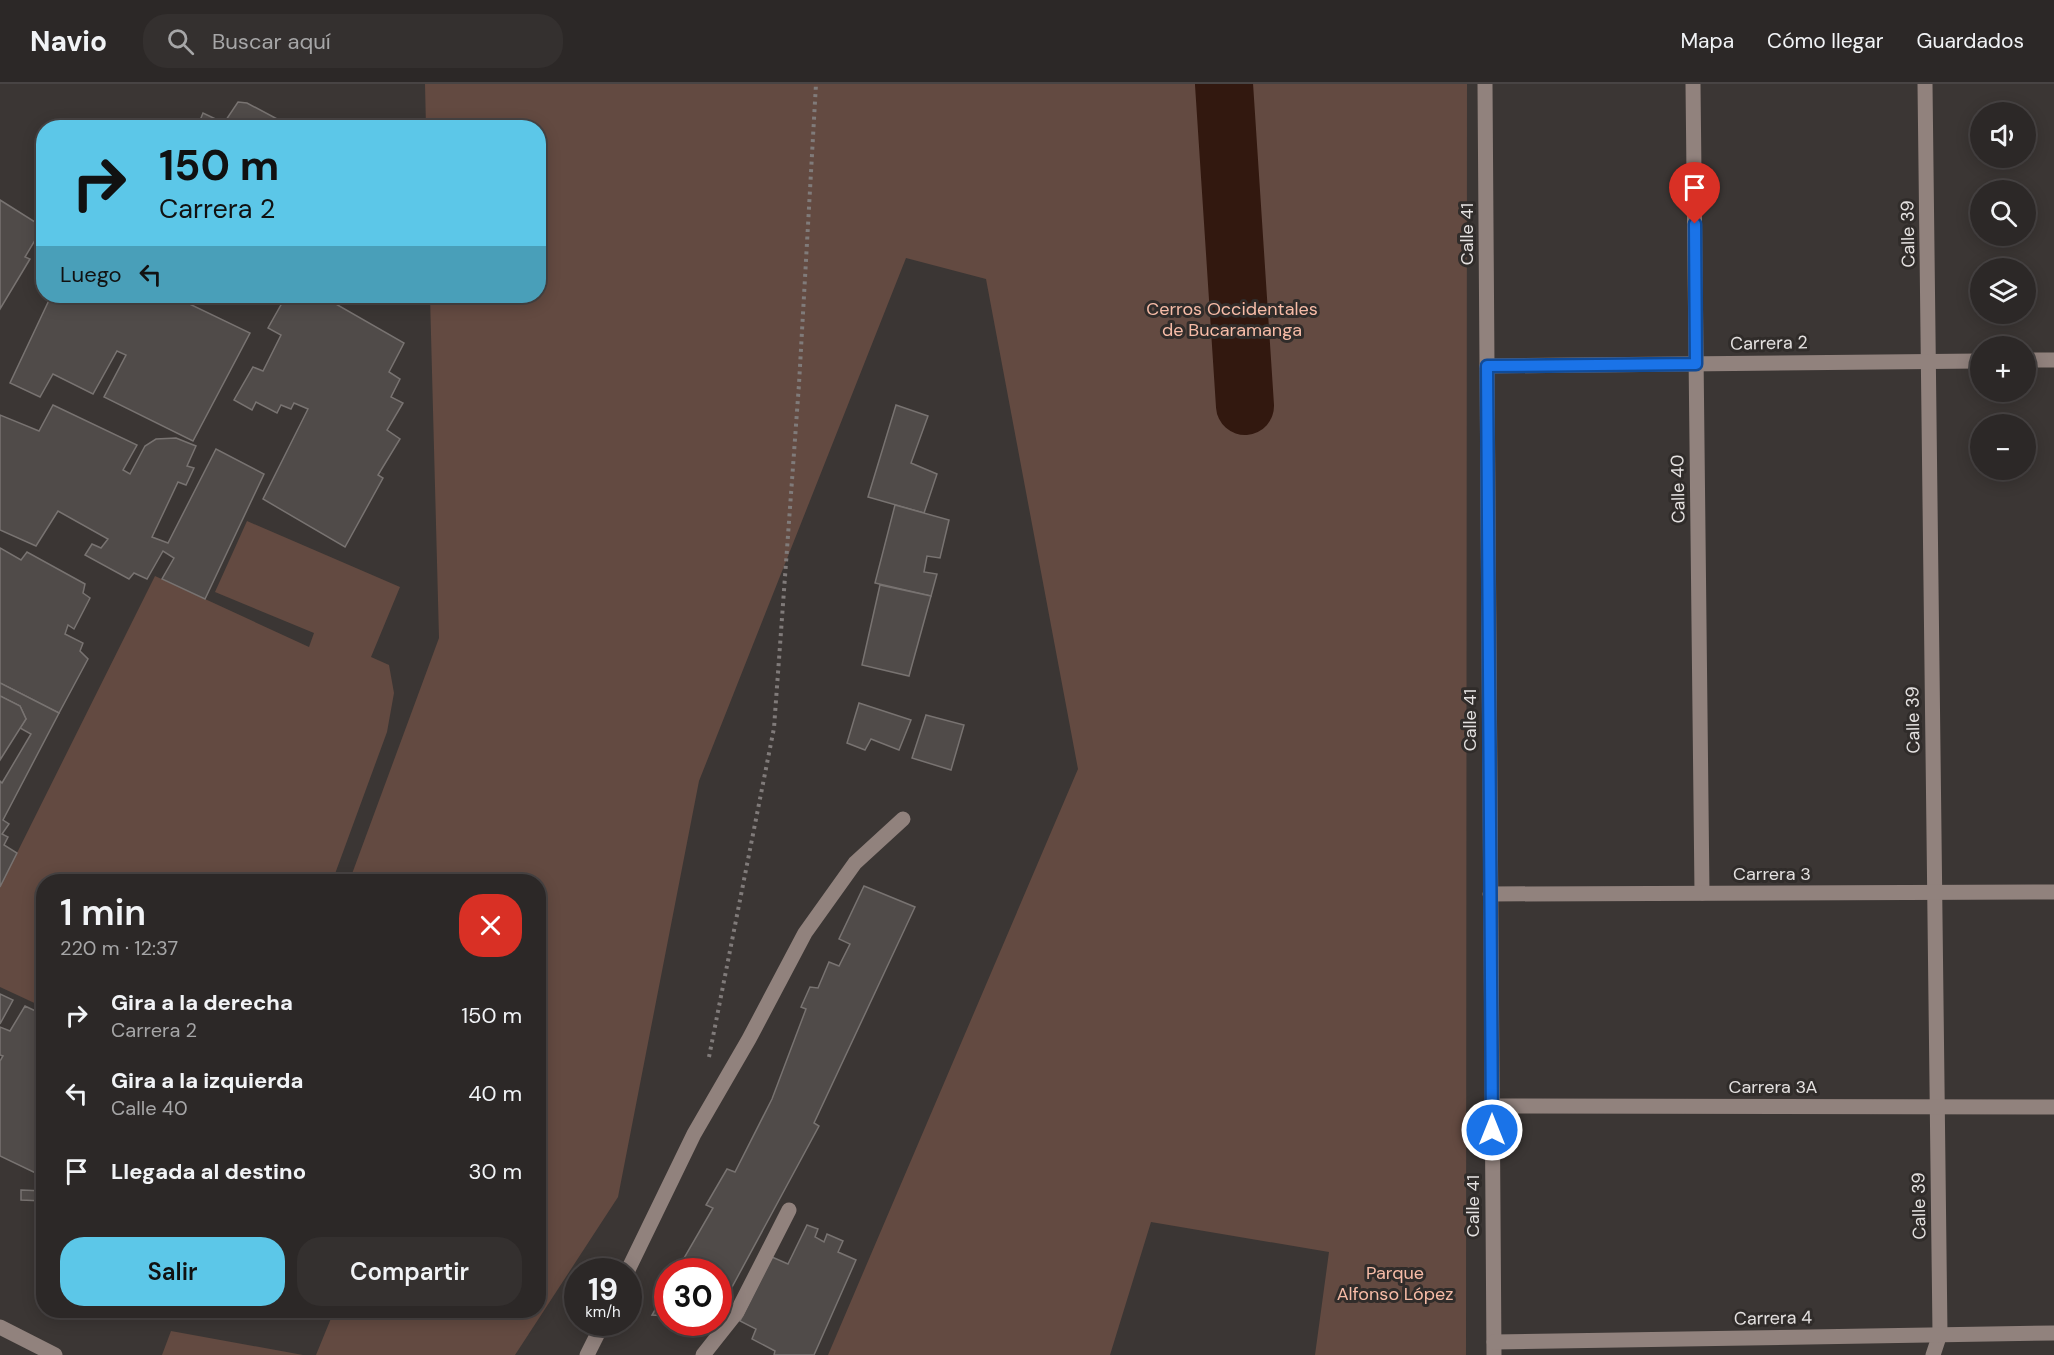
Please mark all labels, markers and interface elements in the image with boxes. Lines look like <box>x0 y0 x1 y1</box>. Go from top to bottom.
search box <box>143 14 563 68</box>
text: Navio <box>30 23 107 60</box>
icon: search <box>164 25 197 58</box>
text: Buscar aquí <box>212 27 331 56</box>
text: Mapa <box>1680 27 1734 55</box>
text: Cómo llegar <box>1767 27 1884 55</box>
text: Guardados <box>1917 27 2024 55</box>
map controls <box>1970 102 2036 480</box>
button: sound <box>1970 102 2036 168</box>
text: 150 m <box>159 138 279 193</box>
icon: right <box>60 144 138 222</box>
pin <box>1669 162 1720 224</box>
icon: arrive <box>1678 171 1711 204</box>
button: search <box>1970 180 2036 246</box>
text: Carrera 2 <box>159 191 275 226</box>
street label: Calle 39 <box>1895 200 1921 268</box>
street label: Calle 41 <box>1455 203 1479 265</box>
icon: left <box>134 258 167 291</box>
button: layers <box>1970 258 2036 324</box>
text: Luego <box>60 260 122 289</box>
park label: Cerros Occidentales de Bucaramanga <box>1146 297 1318 342</box>
street label: Carrera 2 <box>1730 330 1808 356</box>
button: + <box>1970 336 2036 402</box>
button: − <box>1970 414 2036 480</box>
street label: Calle 40 <box>1665 454 1691 524</box>
street label: Calle 39 <box>1900 686 1926 754</box>
street label: Calle 41 <box>1458 689 1482 751</box>
street label: Carrera 3 <box>1733 862 1811 886</box>
text: 1 min <box>60 889 146 936</box>
button: close <box>459 894 522 957</box>
text: 220 m · 12:37 <box>60 935 178 961</box>
text: Gira a la derecha <box>111 988 293 1017</box>
icon: right <box>60 999 93 1032</box>
text: 150 m <box>461 1001 522 1030</box>
text: Carrera 2 <box>111 1017 197 1043</box>
text: Gira a la izquierda <box>111 1066 303 1095</box>
street label: Carrera 3A <box>1728 1075 1818 1099</box>
icon: left <box>60 1077 93 1110</box>
text: 40 m <box>468 1079 522 1108</box>
text: Calle 40 <box>111 1095 188 1121</box>
position arrow <box>1460 1098 1524 1162</box>
icon: arrive <box>60 1155 93 1188</box>
text: Llegada al destino <box>111 1157 306 1186</box>
text: 30 m <box>468 1157 522 1186</box>
street label: Calle 39 <box>1906 1172 1932 1240</box>
street label: Calle 41 <box>1461 1175 1485 1237</box>
button: Salir <box>60 1237 285 1306</box>
button: Compartir <box>297 1237 522 1306</box>
speed limit sign: 30 <box>654 1258 732 1336</box>
park label: Parque Alfonso López <box>1337 1261 1453 1306</box>
text: 19 <box>588 1270 618 1309</box>
text: km/h <box>585 1302 621 1322</box>
street label: Carrera 4 <box>1734 1305 1812 1331</box>

